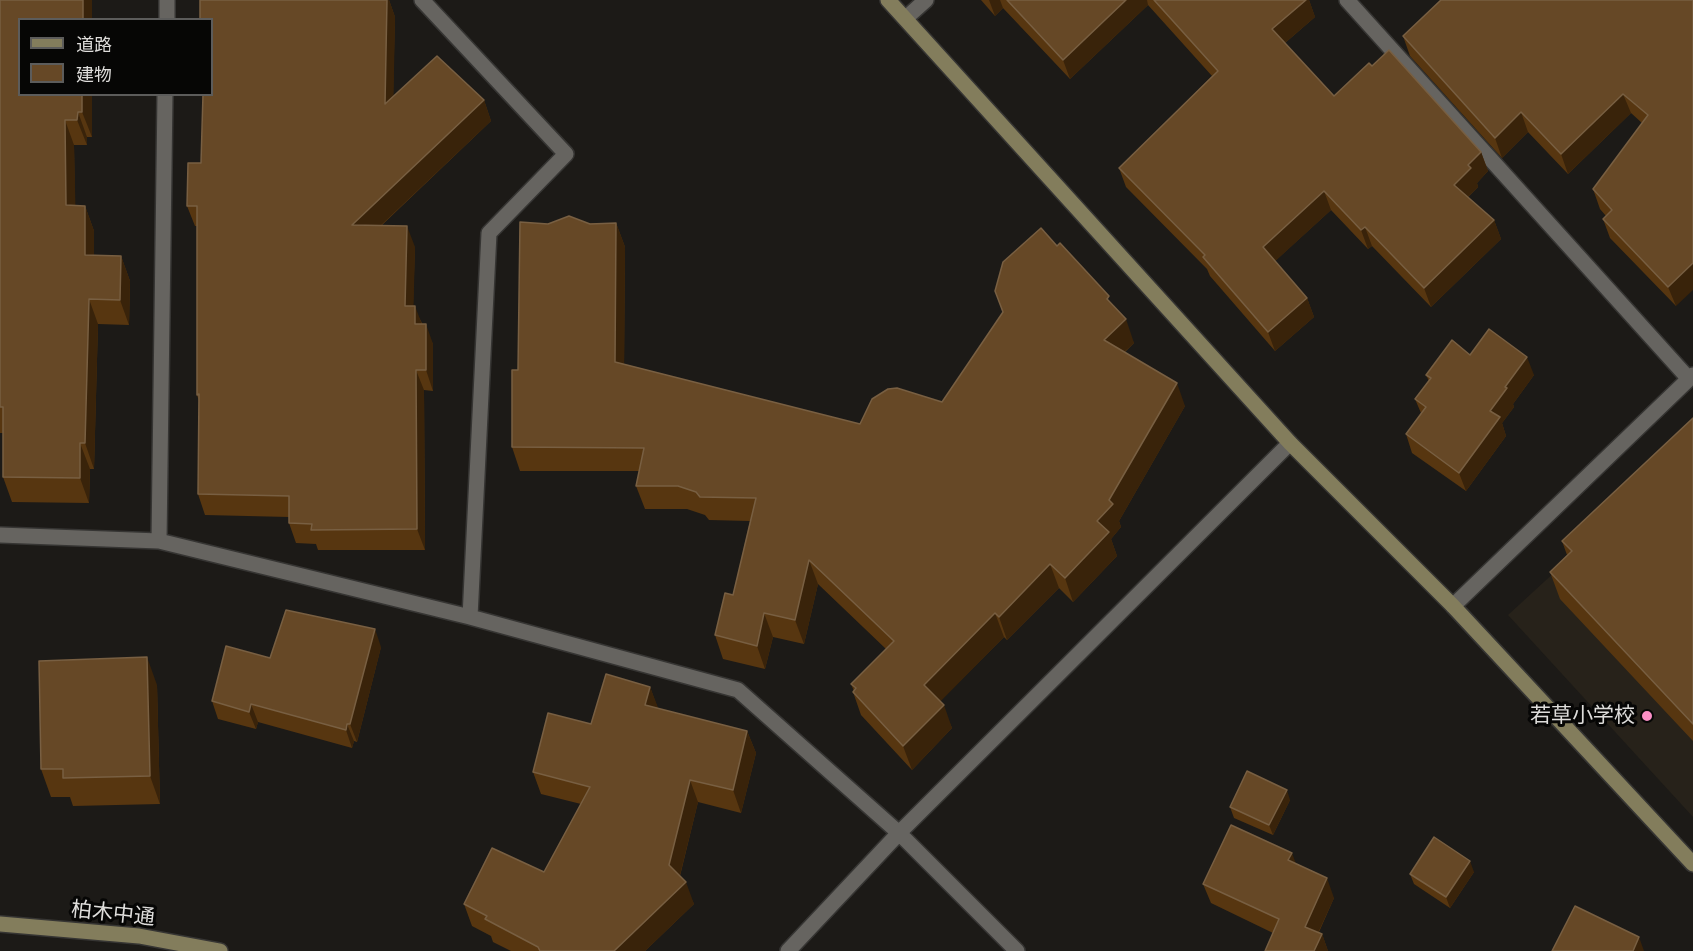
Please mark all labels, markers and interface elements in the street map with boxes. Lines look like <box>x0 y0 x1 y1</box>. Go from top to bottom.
legend <box>18 18 213 96</box>
text: 道路 <box>76 33 112 56</box>
text: 建物 <box>76 63 112 86</box>
place label: 若草小学校 <box>1530 703 1635 729</box>
marker: 若草小学校 <box>1640 709 1654 723</box>
street label: 柏木中通 <box>70 897 156 931</box>

